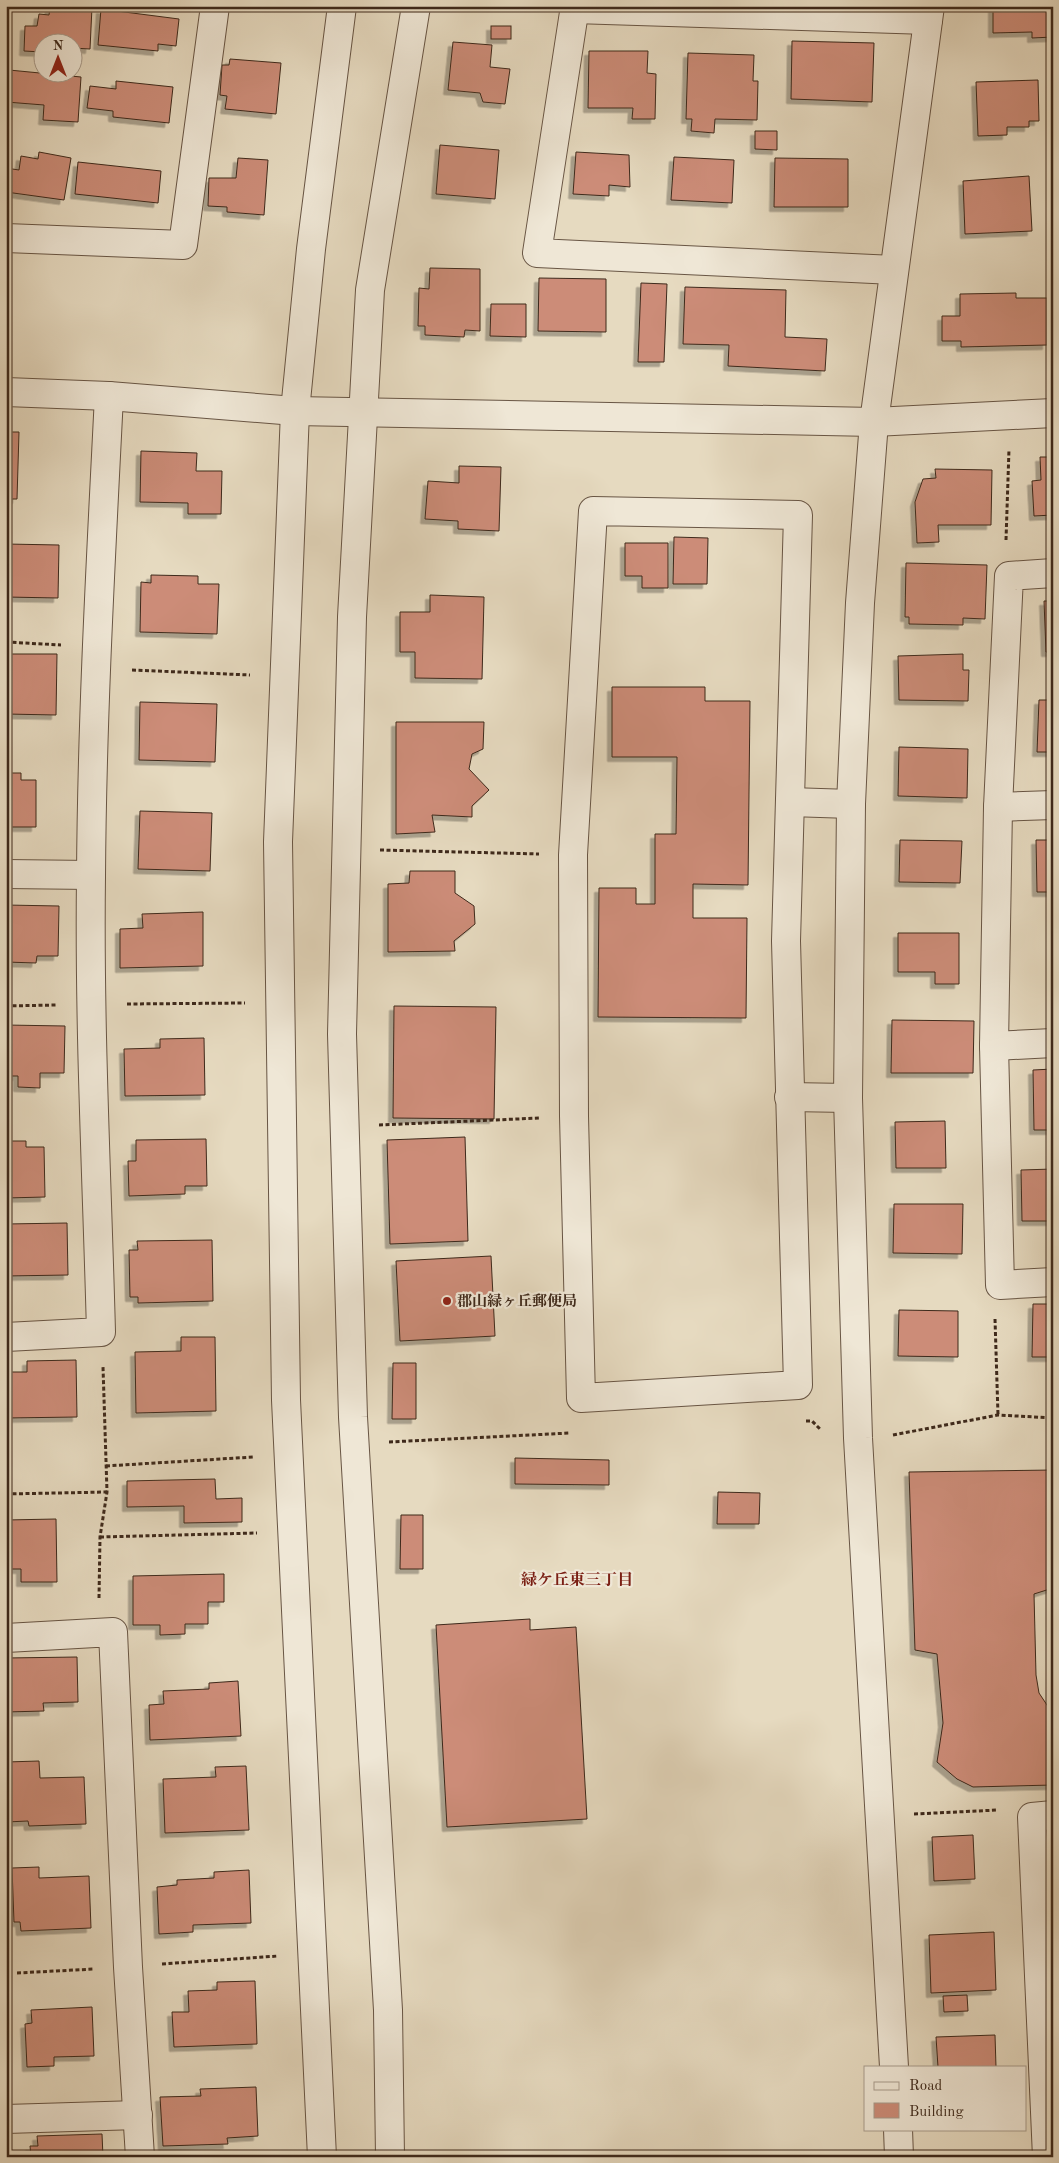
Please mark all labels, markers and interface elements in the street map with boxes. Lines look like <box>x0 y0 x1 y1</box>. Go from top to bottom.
north arrow <box>32 32 82 82</box>
text: N <box>53 39 64 53</box>
place label: 郡山緑ヶ丘郵便局 <box>457 1293 577 1310</box>
marker: 郡山緑ヶ丘郵便局 <box>441 1295 453 1307</box>
district label: 緑ケ丘東三丁目 <box>521 1571 633 1589</box>
legend <box>864 2066 1026 2130</box>
text: Road <box>909 2079 943 2094</box>
text: Building <box>909 2105 964 2120</box>

